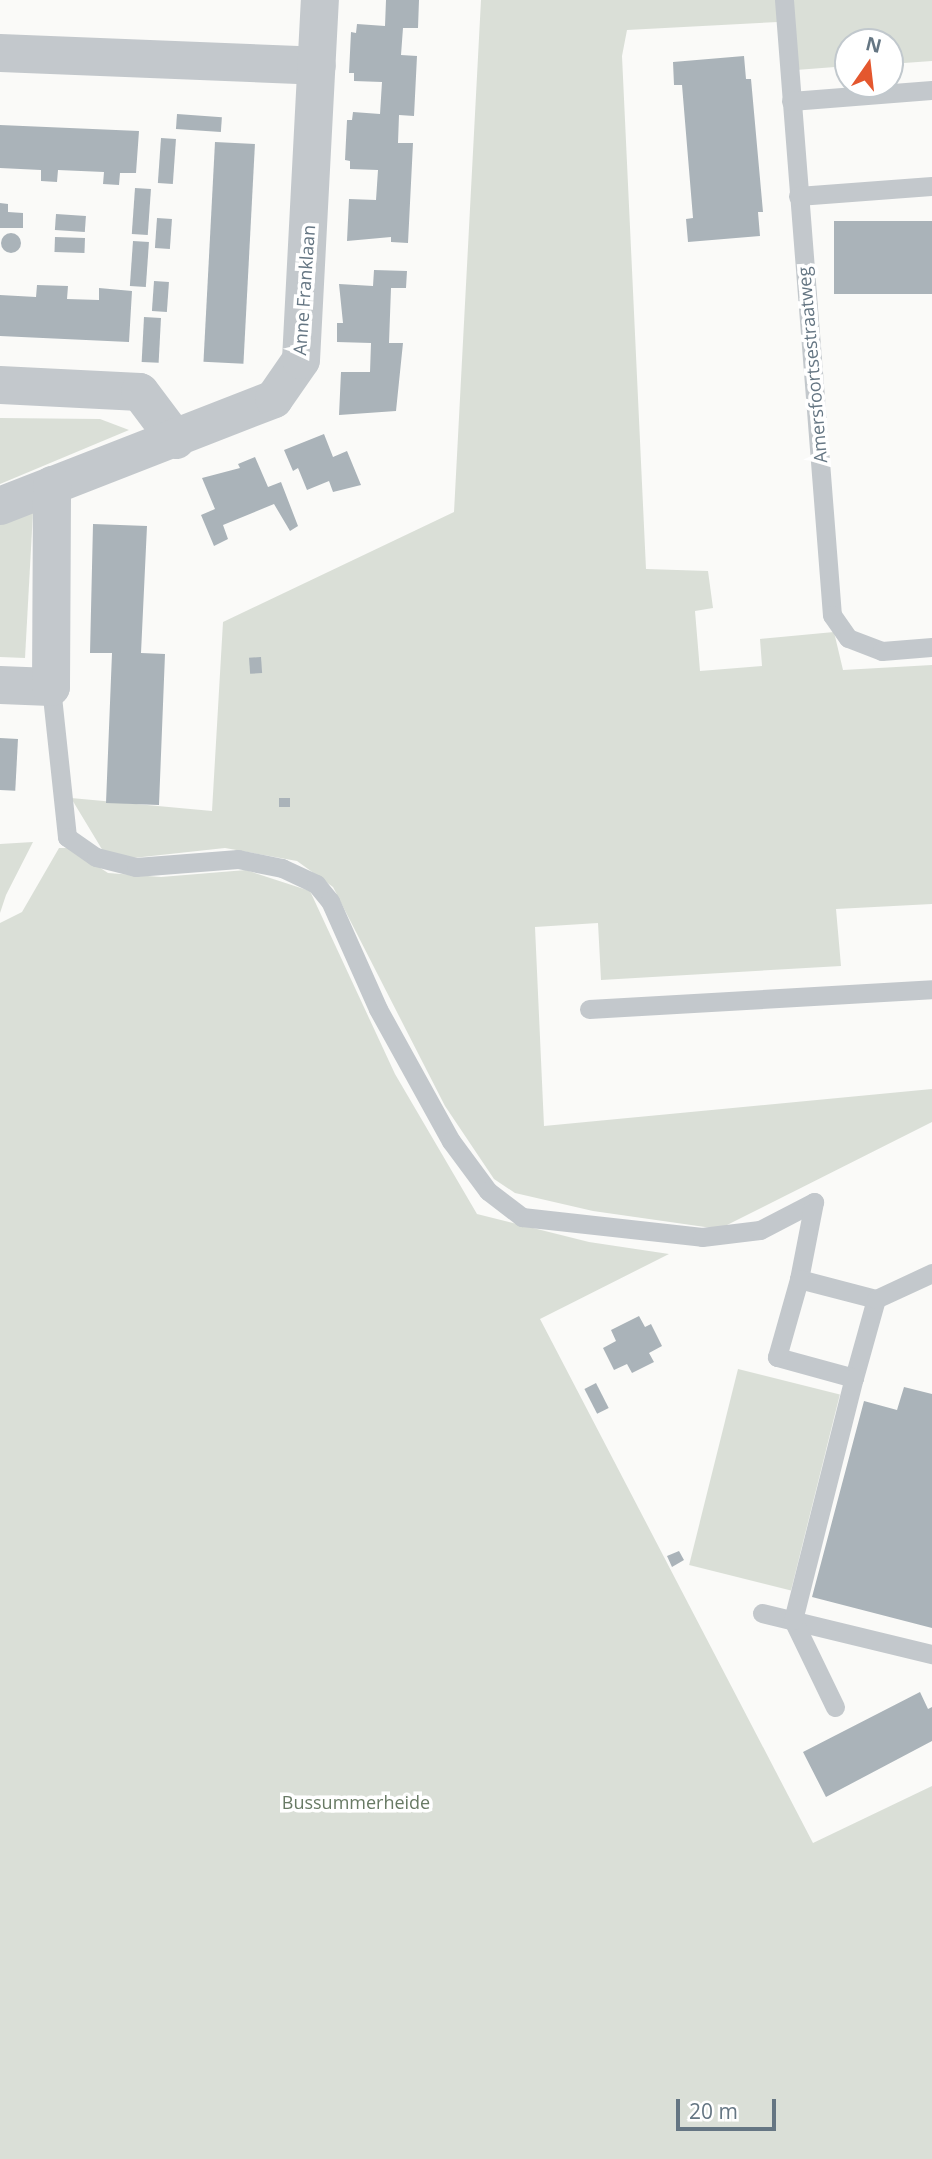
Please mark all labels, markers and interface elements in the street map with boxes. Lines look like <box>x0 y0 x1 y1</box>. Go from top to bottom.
north arrow <box>834 28 904 98</box>
text: N <box>863 30 884 59</box>
street label: Anne Franklaan <box>289 224 319 356</box>
street label: Amersfoortsestraatweg <box>793 266 831 464</box>
park label: Bussummerheide <box>282 1791 430 1813</box>
scale bar <box>680 2086 780 2130</box>
text: 20 m <box>689 2097 738 2125</box>

